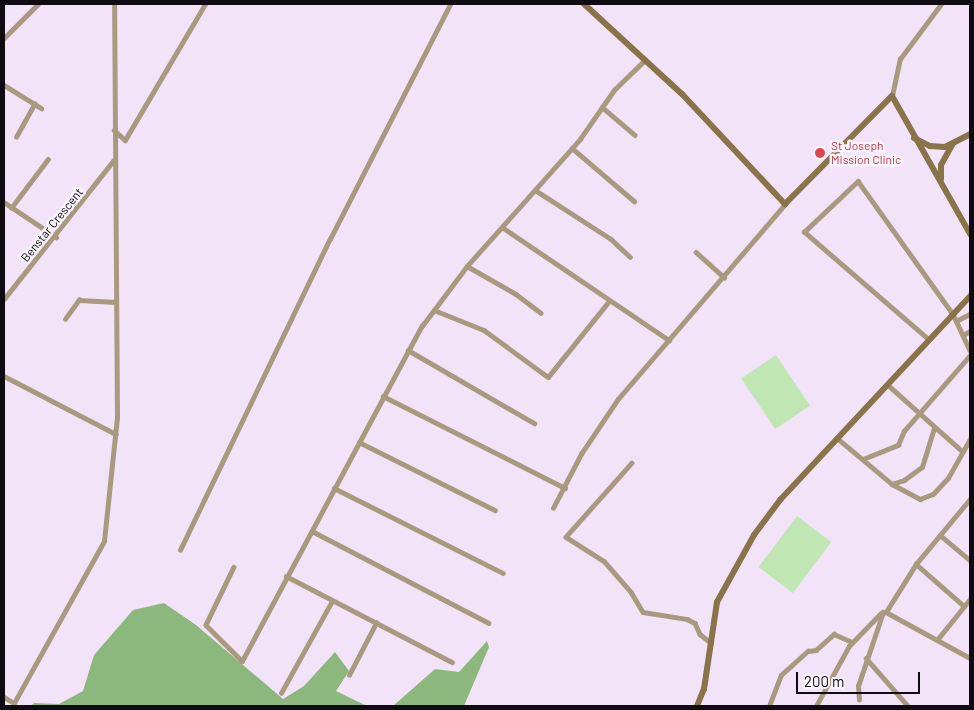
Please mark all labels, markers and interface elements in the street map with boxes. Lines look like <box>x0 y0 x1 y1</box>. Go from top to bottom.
place label: St Joseph Mission Clinic <box>831 139 901 167</box>
marker: St Joseph Mission Clinic <box>813 146 827 160</box>
street label: Benstar Crescent <box>18 185 86 265</box>
scale bar <box>799 662 923 694</box>
text: 200 m <box>804 672 844 690</box>

